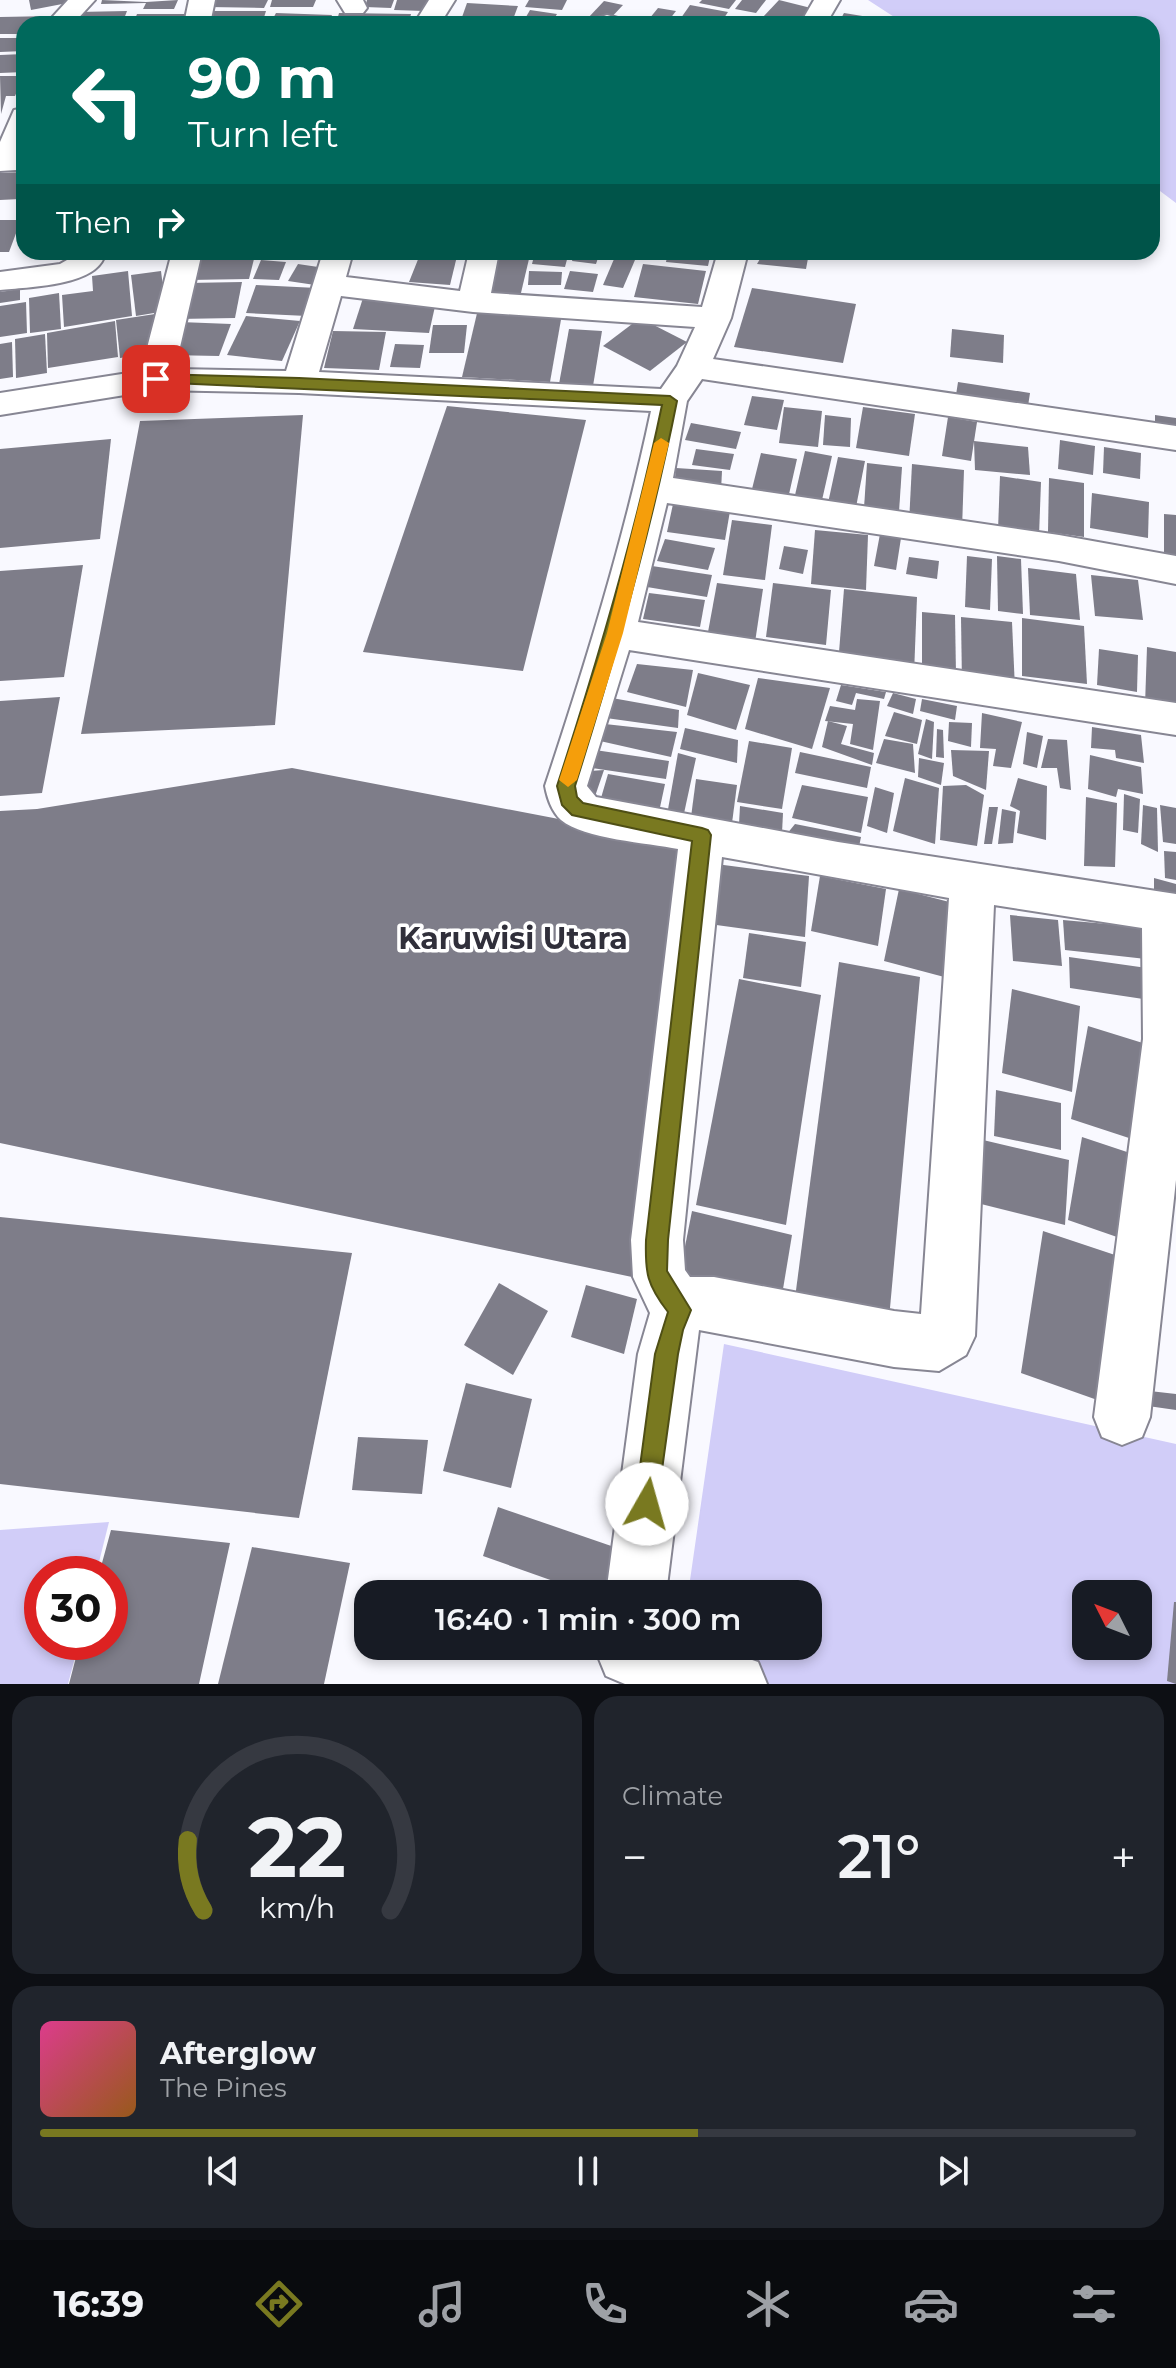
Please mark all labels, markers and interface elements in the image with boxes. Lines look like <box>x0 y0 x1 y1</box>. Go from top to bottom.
text: 90 m <box>188 44 336 112</box>
icon: left <box>56 48 160 152</box>
text: Turn left <box>188 112 339 156</box>
icon: right <box>148 200 192 244</box>
text: Then <box>56 204 132 241</box>
pin <box>122 345 190 413</box>
icon: arrive <box>134 357 178 401</box>
district label: Karuwisi Utara <box>398 920 628 957</box>
position arrow <box>605 1462 689 1546</box>
speed limit sign: 30 <box>24 1556 128 1660</box>
north arrow <box>1072 1580 1152 1660</box>
map controls <box>1072 1580 1152 1660</box>
text: 16:40 · 1 min · 300 m <box>435 1601 741 1638</box>
text: Climate <box>622 1780 723 1812</box>
text: 22 <box>248 1796 346 1898</box>
text: 21° <box>838 1820 920 1893</box>
text: − <box>622 1830 647 1884</box>
text: + <box>1111 1830 1136 1884</box>
text: km/h <box>259 1890 335 1925</box>
text: Afterglow <box>160 2035 316 2072</box>
text: The Pines <box>160 2072 287 2104</box>
icon: previous <box>201 2149 245 2193</box>
icon: pause <box>566 2149 610 2193</box>
icon: next <box>931 2149 975 2193</box>
icon: directions <box>251 2276 307 2332</box>
icon: music <box>414 2276 470 2332</box>
icon: phone <box>577 2276 633 2332</box>
icon: climate <box>740 2276 796 2332</box>
icon: car <box>903 2276 959 2332</box>
icon: filters <box>1066 2276 1122 2332</box>
text: 16:39 <box>54 2282 144 2326</box>

